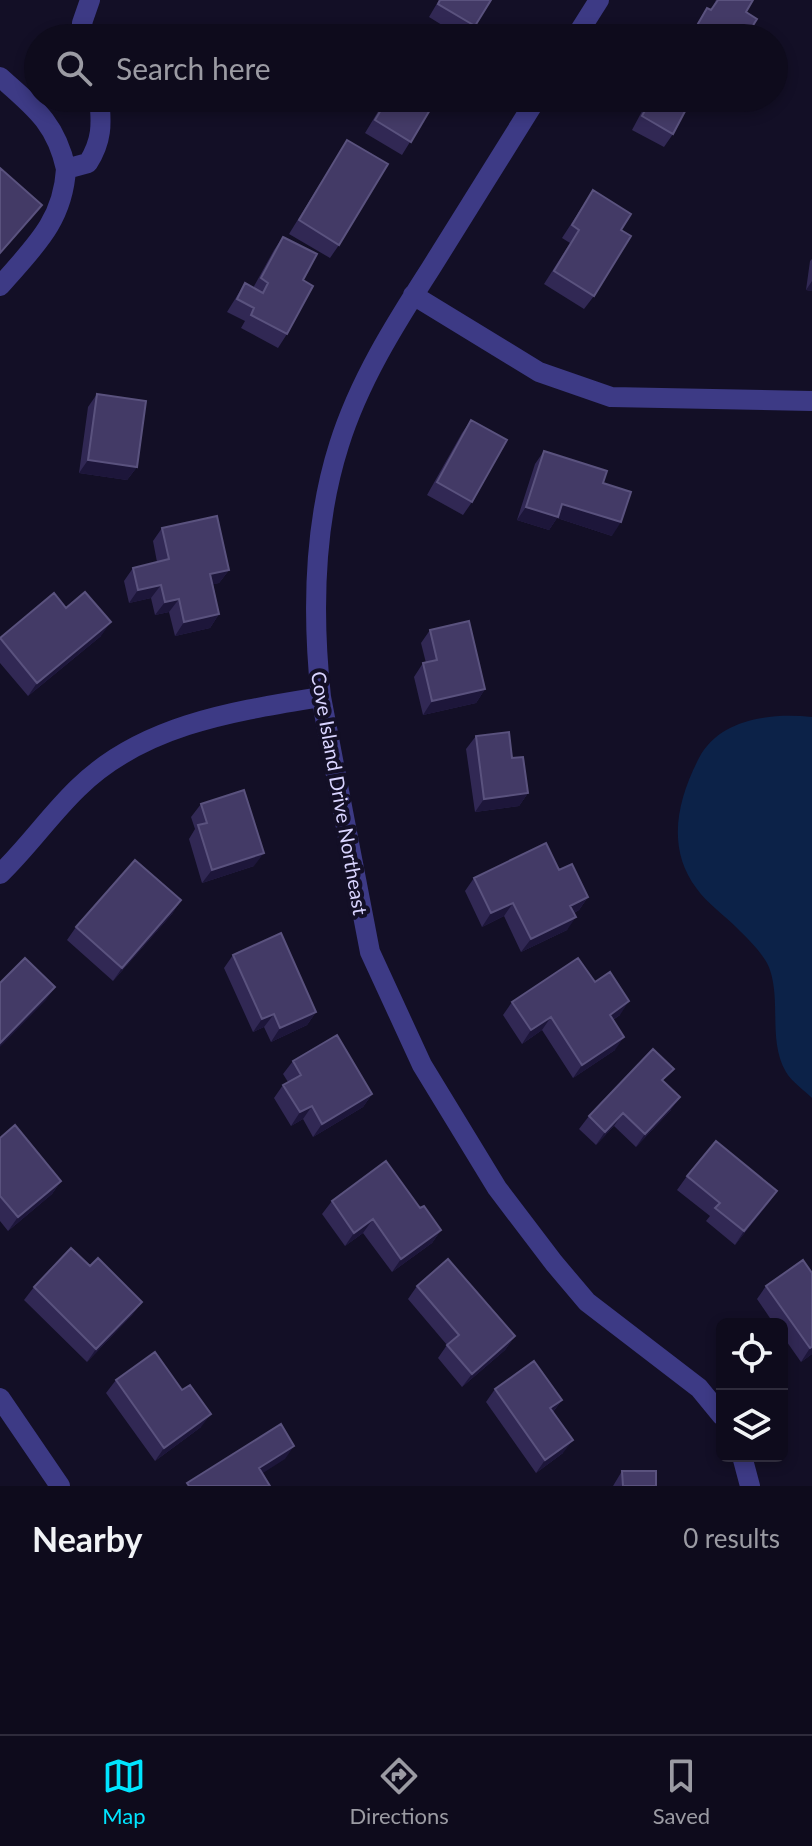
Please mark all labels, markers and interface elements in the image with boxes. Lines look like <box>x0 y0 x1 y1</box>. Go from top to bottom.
search box <box>24 24 788 112</box>
icon: search <box>52 46 96 90</box>
text: Search here <box>116 50 271 86</box>
street label: Cove Island Drive Northeast <box>307 669 373 917</box>
map controls <box>716 1318 788 1462</box>
button: locate <box>716 1318 788 1390</box>
button: layers <box>716 1390 788 1462</box>
text: Nearby <box>32 1518 143 1559</box>
text: 0 results <box>683 1522 780 1554</box>
tab: Map <box>102 1754 146 1829</box>
tab: Directions <box>350 1754 449 1829</box>
tab: Saved <box>653 1754 710 1829</box>

